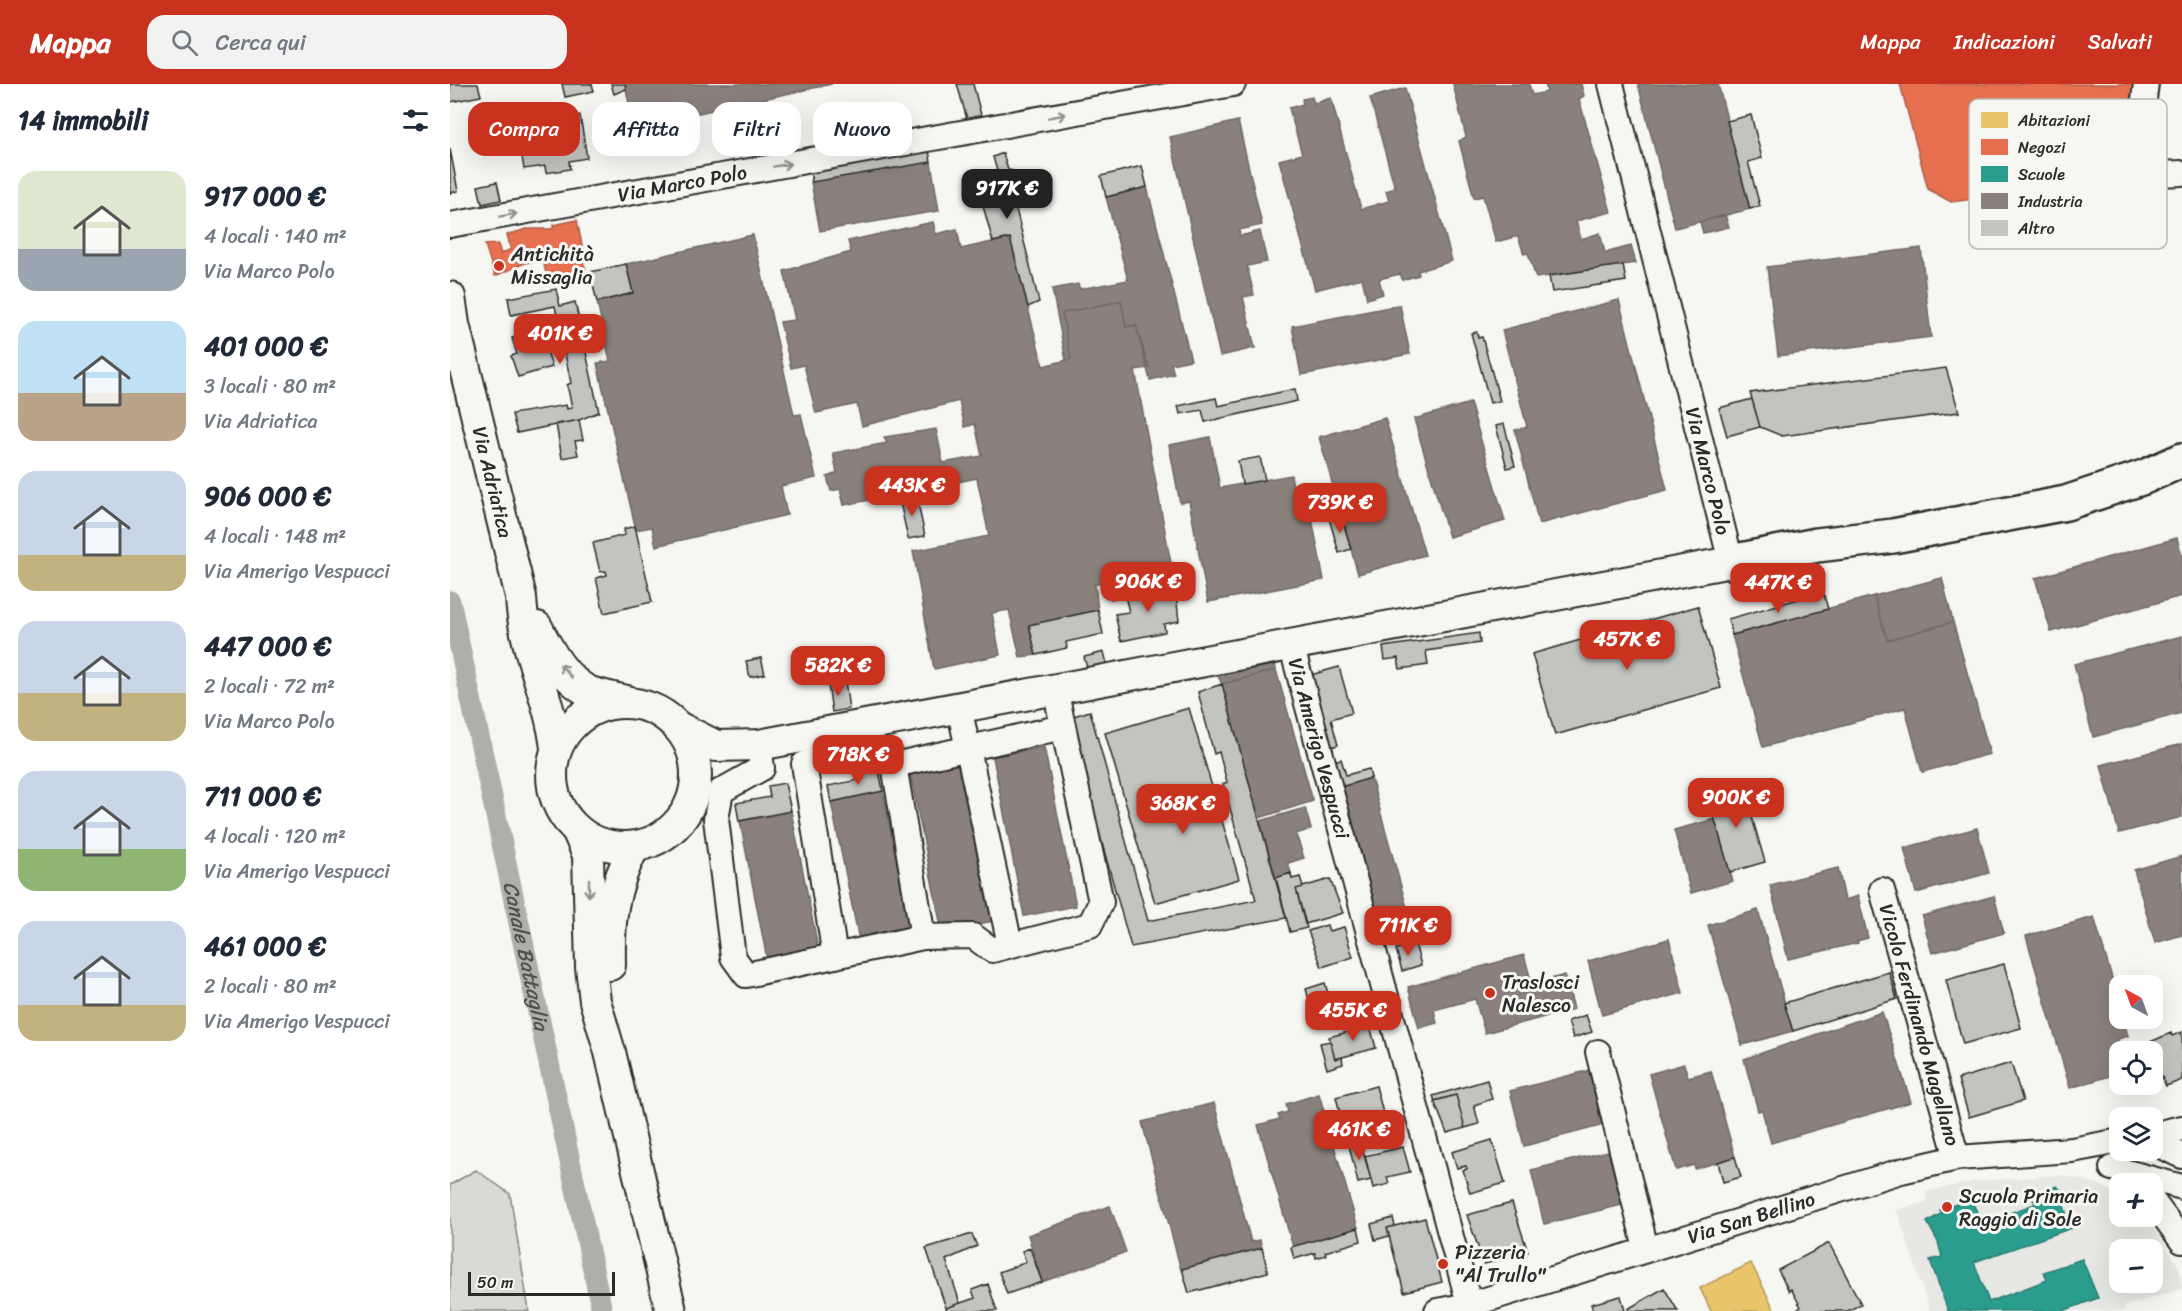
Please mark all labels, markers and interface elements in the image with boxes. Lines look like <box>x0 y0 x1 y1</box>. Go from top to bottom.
search box <box>147 15 567 69</box>
text: Mappa <box>30 18 111 67</box>
text: Cerca qui <box>216 23 306 62</box>
text: Mappa <box>1860 23 1921 61</box>
text: Indicazioni <box>1954 23 2055 61</box>
text: Salvati <box>2088 23 2152 61</box>
icon: search <box>168 26 201 59</box>
text: 14 immobili <box>18 97 148 143</box>
legend <box>1969 99 2167 249</box>
chip: Compra <box>468 102 580 156</box>
chip: Affitta <box>592 102 700 156</box>
chip: Filtri <box>712 102 801 156</box>
chip: Nuovo <box>813 102 912 156</box>
icon: filters <box>399 104 432 137</box>
text: Abitazioni <box>2017 106 2090 135</box>
one-way arrow <box>1046 110 1066 121</box>
text: Negozi <box>2018 133 2066 162</box>
street label: Via Marco Polo <box>615 155 750 212</box>
one-way arrow <box>772 159 791 170</box>
text: Scuole <box>2018 160 2065 189</box>
pin: 917K € <box>958 169 1056 220</box>
text: 917K € <box>976 171 1038 206</box>
text: 917 000 € <box>204 173 326 219</box>
text: Industria <box>2017 187 2083 216</box>
icon: home <box>66 195 138 267</box>
one-way arrow <box>497 209 517 220</box>
text: Altro <box>2017 214 2055 243</box>
text: 4 locali · 140 m² <box>204 219 347 254</box>
place label: Antichità Missaglia <box>510 237 594 295</box>
text: Via Marco Polo <box>204 254 335 289</box>
marker: Antichità Missaglia <box>492 259 506 273</box>
pin: 401K € <box>511 314 609 365</box>
text: 401K € <box>528 316 592 351</box>
text: 401 000 € <box>204 323 328 369</box>
icon: home <box>66 345 138 417</box>
text: 3 locali · 80 m² <box>204 369 336 404</box>
street label: Via Marco Polo <box>1675 403 1741 539</box>
text: Via Adriatica <box>204 404 318 439</box>
street label: Via Adriatica <box>462 423 523 542</box>
pin: 443K € <box>863 466 961 517</box>
text: 443K € <box>879 468 945 503</box>
text: 906 000 € <box>204 473 331 519</box>
pin: 739K € <box>1291 483 1389 534</box>
text: 739K € <box>1307 485 1373 520</box>
icon: home <box>66 495 138 567</box>
text: 4 locali · 148 m² <box>204 519 346 554</box>
text: Via Amerigo Vespucci <box>204 554 390 589</box>
pin: 906K € <box>1099 562 1197 613</box>
pin: 447K € <box>1729 563 1827 614</box>
text: 906K € <box>1115 564 1181 599</box>
text: 447K € <box>1744 565 1812 600</box>
pin: 457K € <box>1578 620 1676 671</box>
text: 457K € <box>1594 622 1660 657</box>
text: 447 000 € <box>204 623 331 669</box>
icon: home <box>66 645 138 717</box>
pin: 582K € <box>789 646 887 697</box>
text: 582K € <box>805 648 871 683</box>
street label: Via Amerigo Vespucci <box>1278 654 1360 844</box>
one-way arrow <box>559 663 572 679</box>
text: 2 locali · 72 m² <box>204 669 335 704</box>
text: Via Marco Polo <box>204 704 335 739</box>
pin: 718K € <box>809 735 907 786</box>
text: 718K € <box>827 737 889 772</box>
text: 711 000 € <box>204 773 321 819</box>
pin: 900K € <box>1687 778 1785 829</box>
text: 900K € <box>1702 780 1770 815</box>
pin: 368K € <box>1134 784 1232 835</box>
text: 368K € <box>1150 786 1216 821</box>
icon: home <box>66 795 138 867</box>
text: 4 locali · 120 m² <box>204 819 346 854</box>
text: Via Amerigo Vespucci <box>204 854 390 889</box>
water label: Canale Battaglia <box>492 878 561 1036</box>
one-way arrow <box>583 878 595 898</box>
street label: Vicolo Ferdinando Magellano <box>1869 900 1970 1150</box>
pin: 711K € <box>1359 906 1457 957</box>
text: 711K € <box>1378 908 1438 943</box>
text: 461 000 € <box>204 923 326 969</box>
icon: home <box>66 945 138 1017</box>
place label: Traslosci Nalesco <box>1502 965 1580 1023</box>
text: 2 locali · 80 m² <box>204 969 337 1004</box>
north arrow <box>2109 975 2163 1029</box>
map controls <box>2109 975 2163 1293</box>
marker: Traslosci Nalesco <box>1483 986 1497 1000</box>
pin: 455K € <box>1304 991 1402 1042</box>
text: 455K € <box>1319 993 1387 1028</box>
text: Via Amerigo Vespucci <box>204 1004 390 1039</box>
button: locate <box>2109 1041 2163 1095</box>
button: layers <box>2109 1107 2163 1161</box>
pin: 461K € <box>1310 1110 1408 1161</box>
text: 461K € <box>1327 1112 1391 1147</box>
button: + <box>2109 1173 2163 1227</box>
place label: Scuola Primaria Raggio di Sole <box>1959 1179 2098 1237</box>
street label: Via San Bellino <box>1683 1182 1820 1254</box>
marker: Scuola Primaria Raggio di Sole <box>1940 1200 1954 1214</box>
place label: Pizzeria "Al Trullo" <box>1455 1235 1547 1293</box>
button: − <box>2109 1239 2163 1293</box>
marker: Pizzeria "Al Trullo" <box>1436 1257 1450 1271</box>
text: 50 m <box>477 1268 513 1297</box>
scale bar <box>468 1269 615 1296</box>

